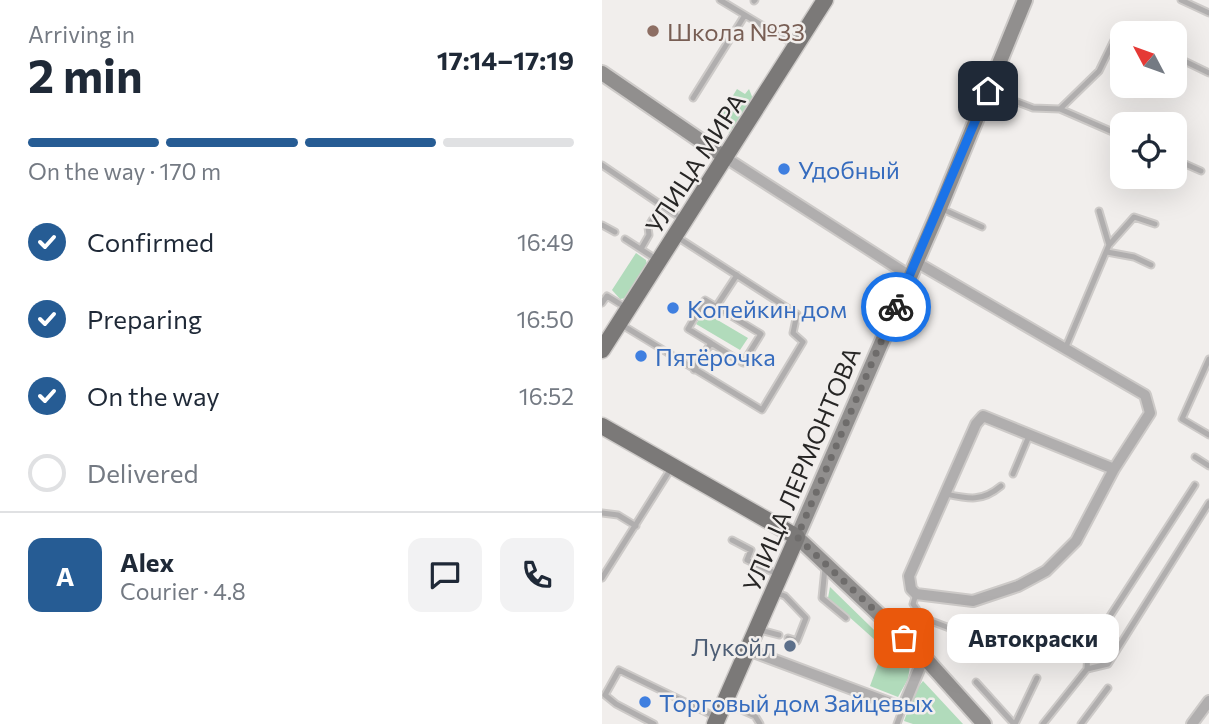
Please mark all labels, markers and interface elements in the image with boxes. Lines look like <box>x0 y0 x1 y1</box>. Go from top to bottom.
place label: Школа №33 <box>667 17 805 46</box>
text: Arriving in <box>28 20 135 48</box>
north arrow <box>1110 21 1186 98</box>
map controls <box>1110 21 1187 189</box>
marker: Школа №33 <box>645 23 661 39</box>
text: 17:14–17:19 <box>437 44 574 75</box>
text: 2 min <box>28 46 143 102</box>
pin <box>958 61 1018 121</box>
icon: home <box>969 72 1007 110</box>
street label: УЛИЦА МИРА <box>639 88 751 238</box>
button: locate <box>1110 112 1187 189</box>
place label: Удобный <box>798 155 900 184</box>
text: On the way · 170 m <box>28 157 221 185</box>
marker: Удобный <box>776 161 792 177</box>
icon: check <box>28 223 66 261</box>
text: Confirmed <box>87 226 214 257</box>
text: 16:49 <box>517 228 574 256</box>
courier <box>861 272 931 342</box>
icon: bike <box>877 288 915 326</box>
place label: Копейкин дом <box>687 294 847 323</box>
icon: check <box>28 300 66 338</box>
marker: Копейкин дом <box>665 300 681 316</box>
text: Preparing <box>87 303 202 334</box>
text: 16:50 <box>517 305 574 333</box>
place label: Пятёрочка <box>655 342 776 371</box>
street label: УЛИЦА ЛЕРМОНТОВА <box>736 342 866 596</box>
marker: Пятёрочка <box>633 348 649 364</box>
icon: check <box>28 377 66 415</box>
text: On the way <box>87 380 220 411</box>
text: 16:52 <box>519 382 574 410</box>
text: Delivered <box>87 457 198 488</box>
button: chat <box>408 538 482 612</box>
button: phone <box>500 538 574 612</box>
text: Alex <box>120 546 174 577</box>
text: A <box>56 560 74 591</box>
text: Courier · 4.8 <box>120 577 246 605</box>
pin <box>874 608 934 668</box>
callout: Автокраски <box>946 614 1118 662</box>
icon: bag <box>885 619 923 657</box>
text: Автокраски <box>968 624 1098 652</box>
place label: Лукойл <box>691 632 776 661</box>
marker: Лукойл <box>782 638 798 654</box>
place label: Торговый дом Зайцевых <box>659 688 934 717</box>
marker: Торговый дом Зайцевых <box>637 694 653 710</box>

